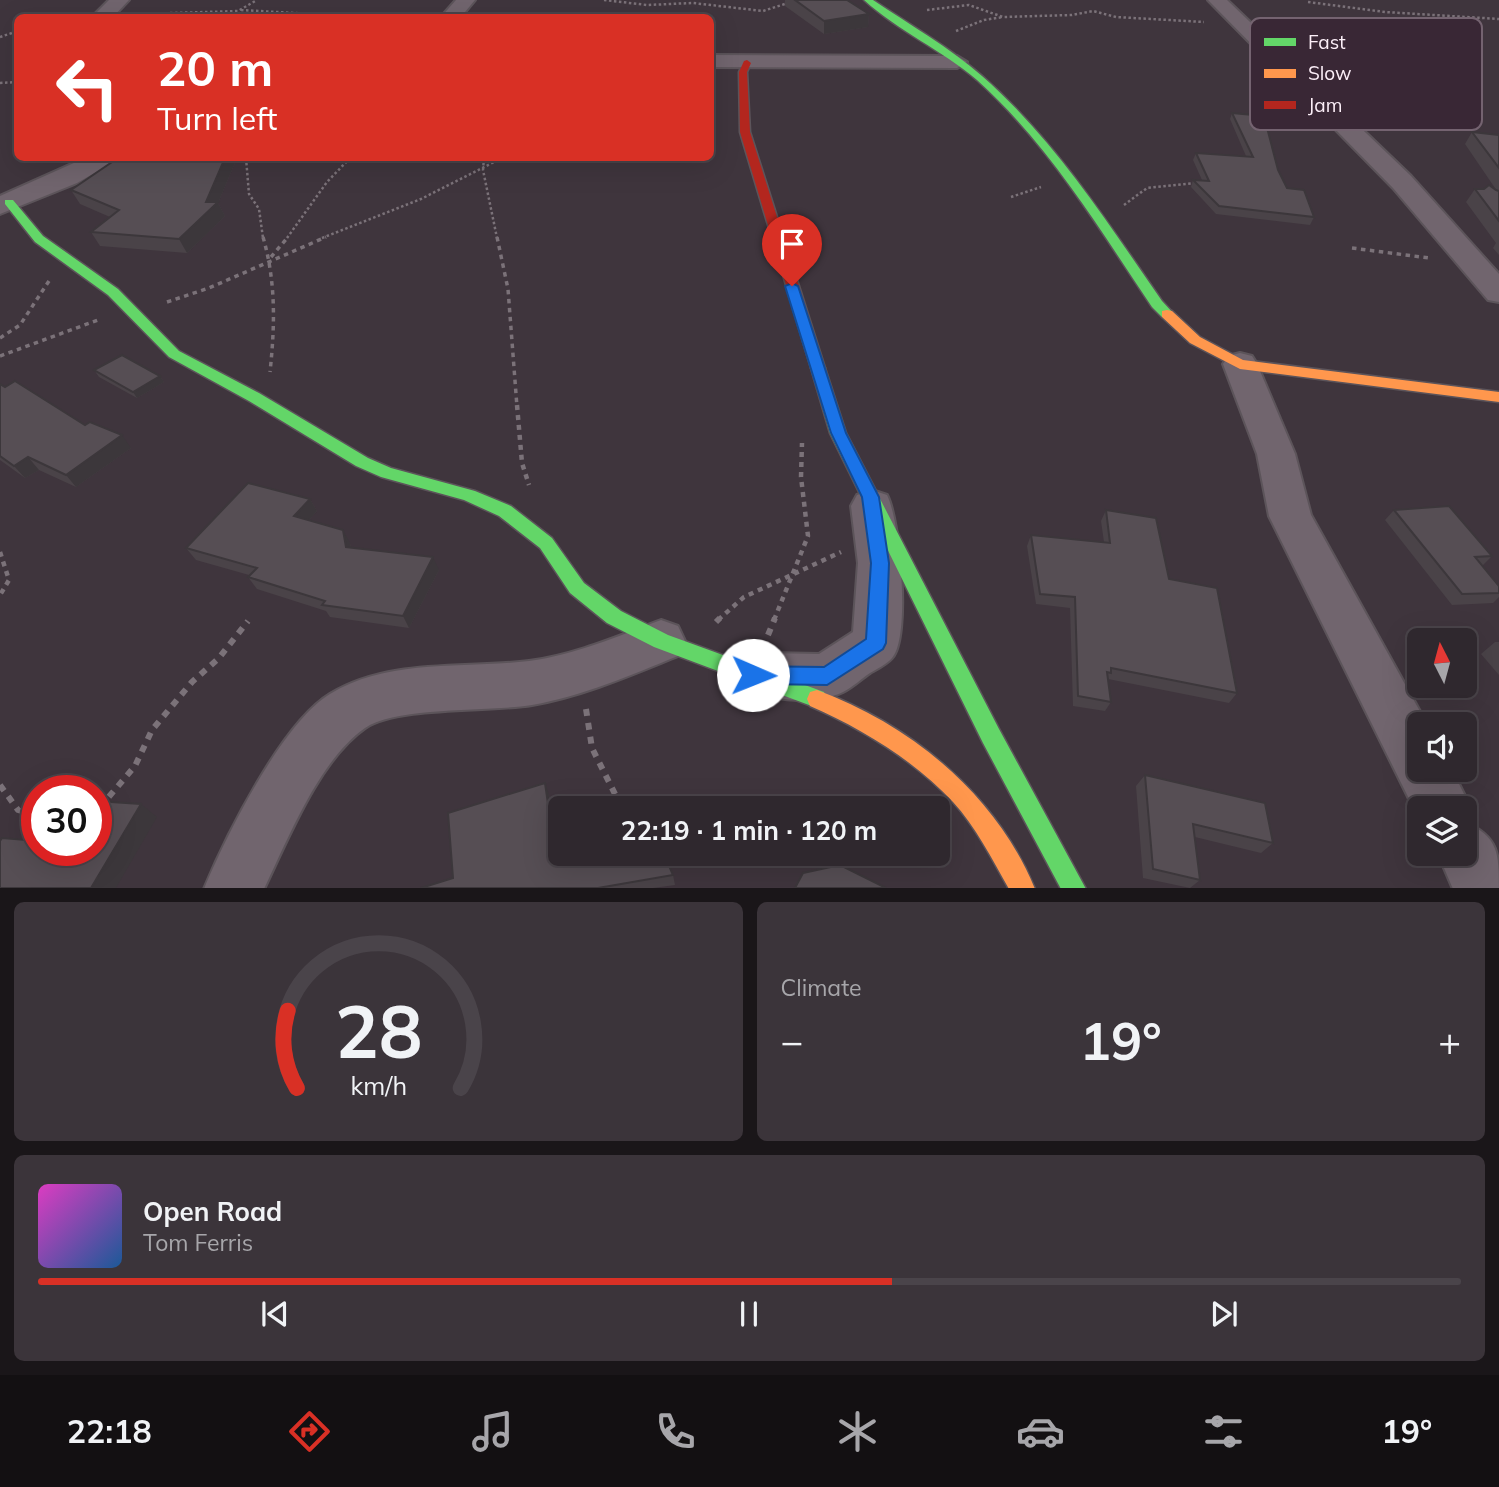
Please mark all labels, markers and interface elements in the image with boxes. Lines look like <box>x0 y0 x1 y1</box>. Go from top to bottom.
legend <box>1250 18 1482 130</box>
text: Fast <box>1308 30 1346 54</box>
text: 20 m <box>157 37 273 98</box>
icon: left <box>42 42 133 133</box>
text: Slow <box>1308 61 1352 85</box>
text: Jam <box>1308 93 1342 117</box>
text: Turn left <box>157 98 277 138</box>
pin <box>762 214 822 286</box>
icon: arrive <box>773 225 811 263</box>
north arrow <box>1407 628 1477 698</box>
map controls <box>1407 628 1477 866</box>
position arrow <box>716 638 790 712</box>
button: sound <box>1407 712 1477 782</box>
speed limit sign: 30 <box>21 775 112 866</box>
button: layers <box>1407 796 1477 866</box>
text: 22:19 · 1 min · 120 m <box>621 814 877 847</box>
text: Climate <box>781 973 862 1002</box>
text: 28 <box>335 985 422 1076</box>
text: 19° <box>1080 1008 1162 1073</box>
text: − <box>781 1017 803 1065</box>
text: + <box>1438 1017 1461 1065</box>
text: km/h <box>350 1069 407 1100</box>
text: Open Road <box>143 1195 282 1228</box>
text: Tom Ferris <box>143 1228 253 1257</box>
icon: previous <box>256 1295 294 1333</box>
icon: pause <box>730 1295 768 1333</box>
icon: next <box>1205 1295 1243 1333</box>
icon: directions <box>285 1407 334 1456</box>
icon: music <box>468 1407 517 1456</box>
icon: phone <box>651 1407 700 1456</box>
icon: climate <box>833 1407 882 1456</box>
icon: car <box>1016 1407 1065 1456</box>
icon: filters <box>1199 1407 1248 1456</box>
text: 22:18 <box>67 1411 152 1451</box>
text: 19° <box>1382 1411 1432 1451</box>

